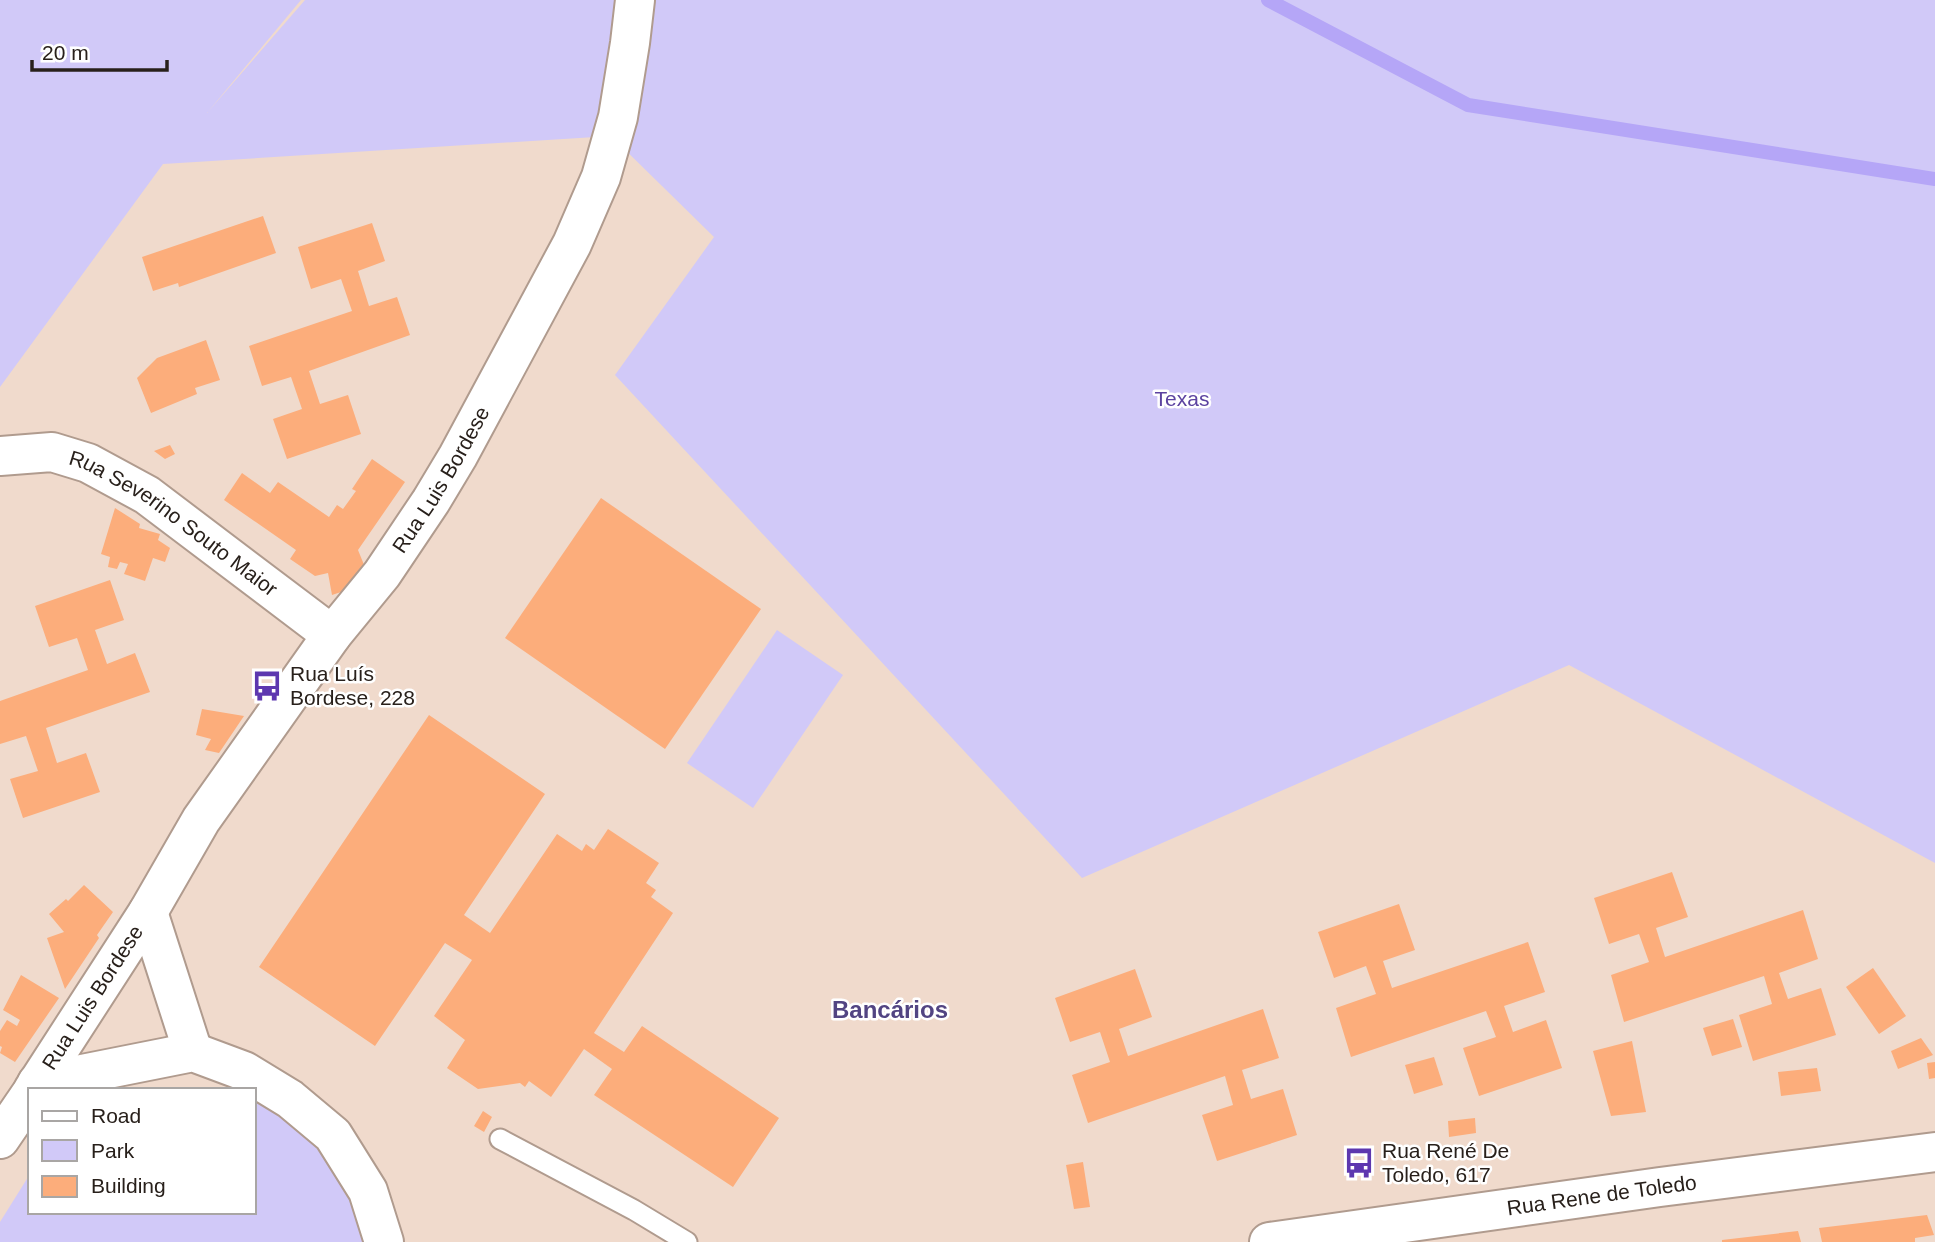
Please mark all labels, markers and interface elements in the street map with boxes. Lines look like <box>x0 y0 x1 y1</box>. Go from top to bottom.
scale bar <box>32 28 166 72</box>
text: 20 m <box>42 41 89 64</box>
park label: Texas <box>1155 387 1209 410</box>
street label: Rua Luis Bordese <box>388 402 493 557</box>
street label: Rua Severino Souto Maior <box>67 446 282 601</box>
place label: Rua Luís Bordese, 228 <box>290 662 415 709</box>
bus stop icon: Rua Luís Bordese, 228 <box>250 669 284 703</box>
street label: Rua Luis Bordese <box>37 921 147 1074</box>
district label: Bancários <box>832 996 948 1023</box>
legend <box>28 1088 256 1214</box>
text: Road <box>91 1104 141 1127</box>
text: Park <box>91 1139 135 1162</box>
place label: Rua René De Toledo, 617 <box>1382 1139 1509 1186</box>
bus stop icon: Rua René De Toledo, 617 <box>1342 1146 1376 1180</box>
street label: Rua Rene de Toledo <box>1505 1170 1698 1219</box>
text: Building <box>91 1174 166 1197</box>

